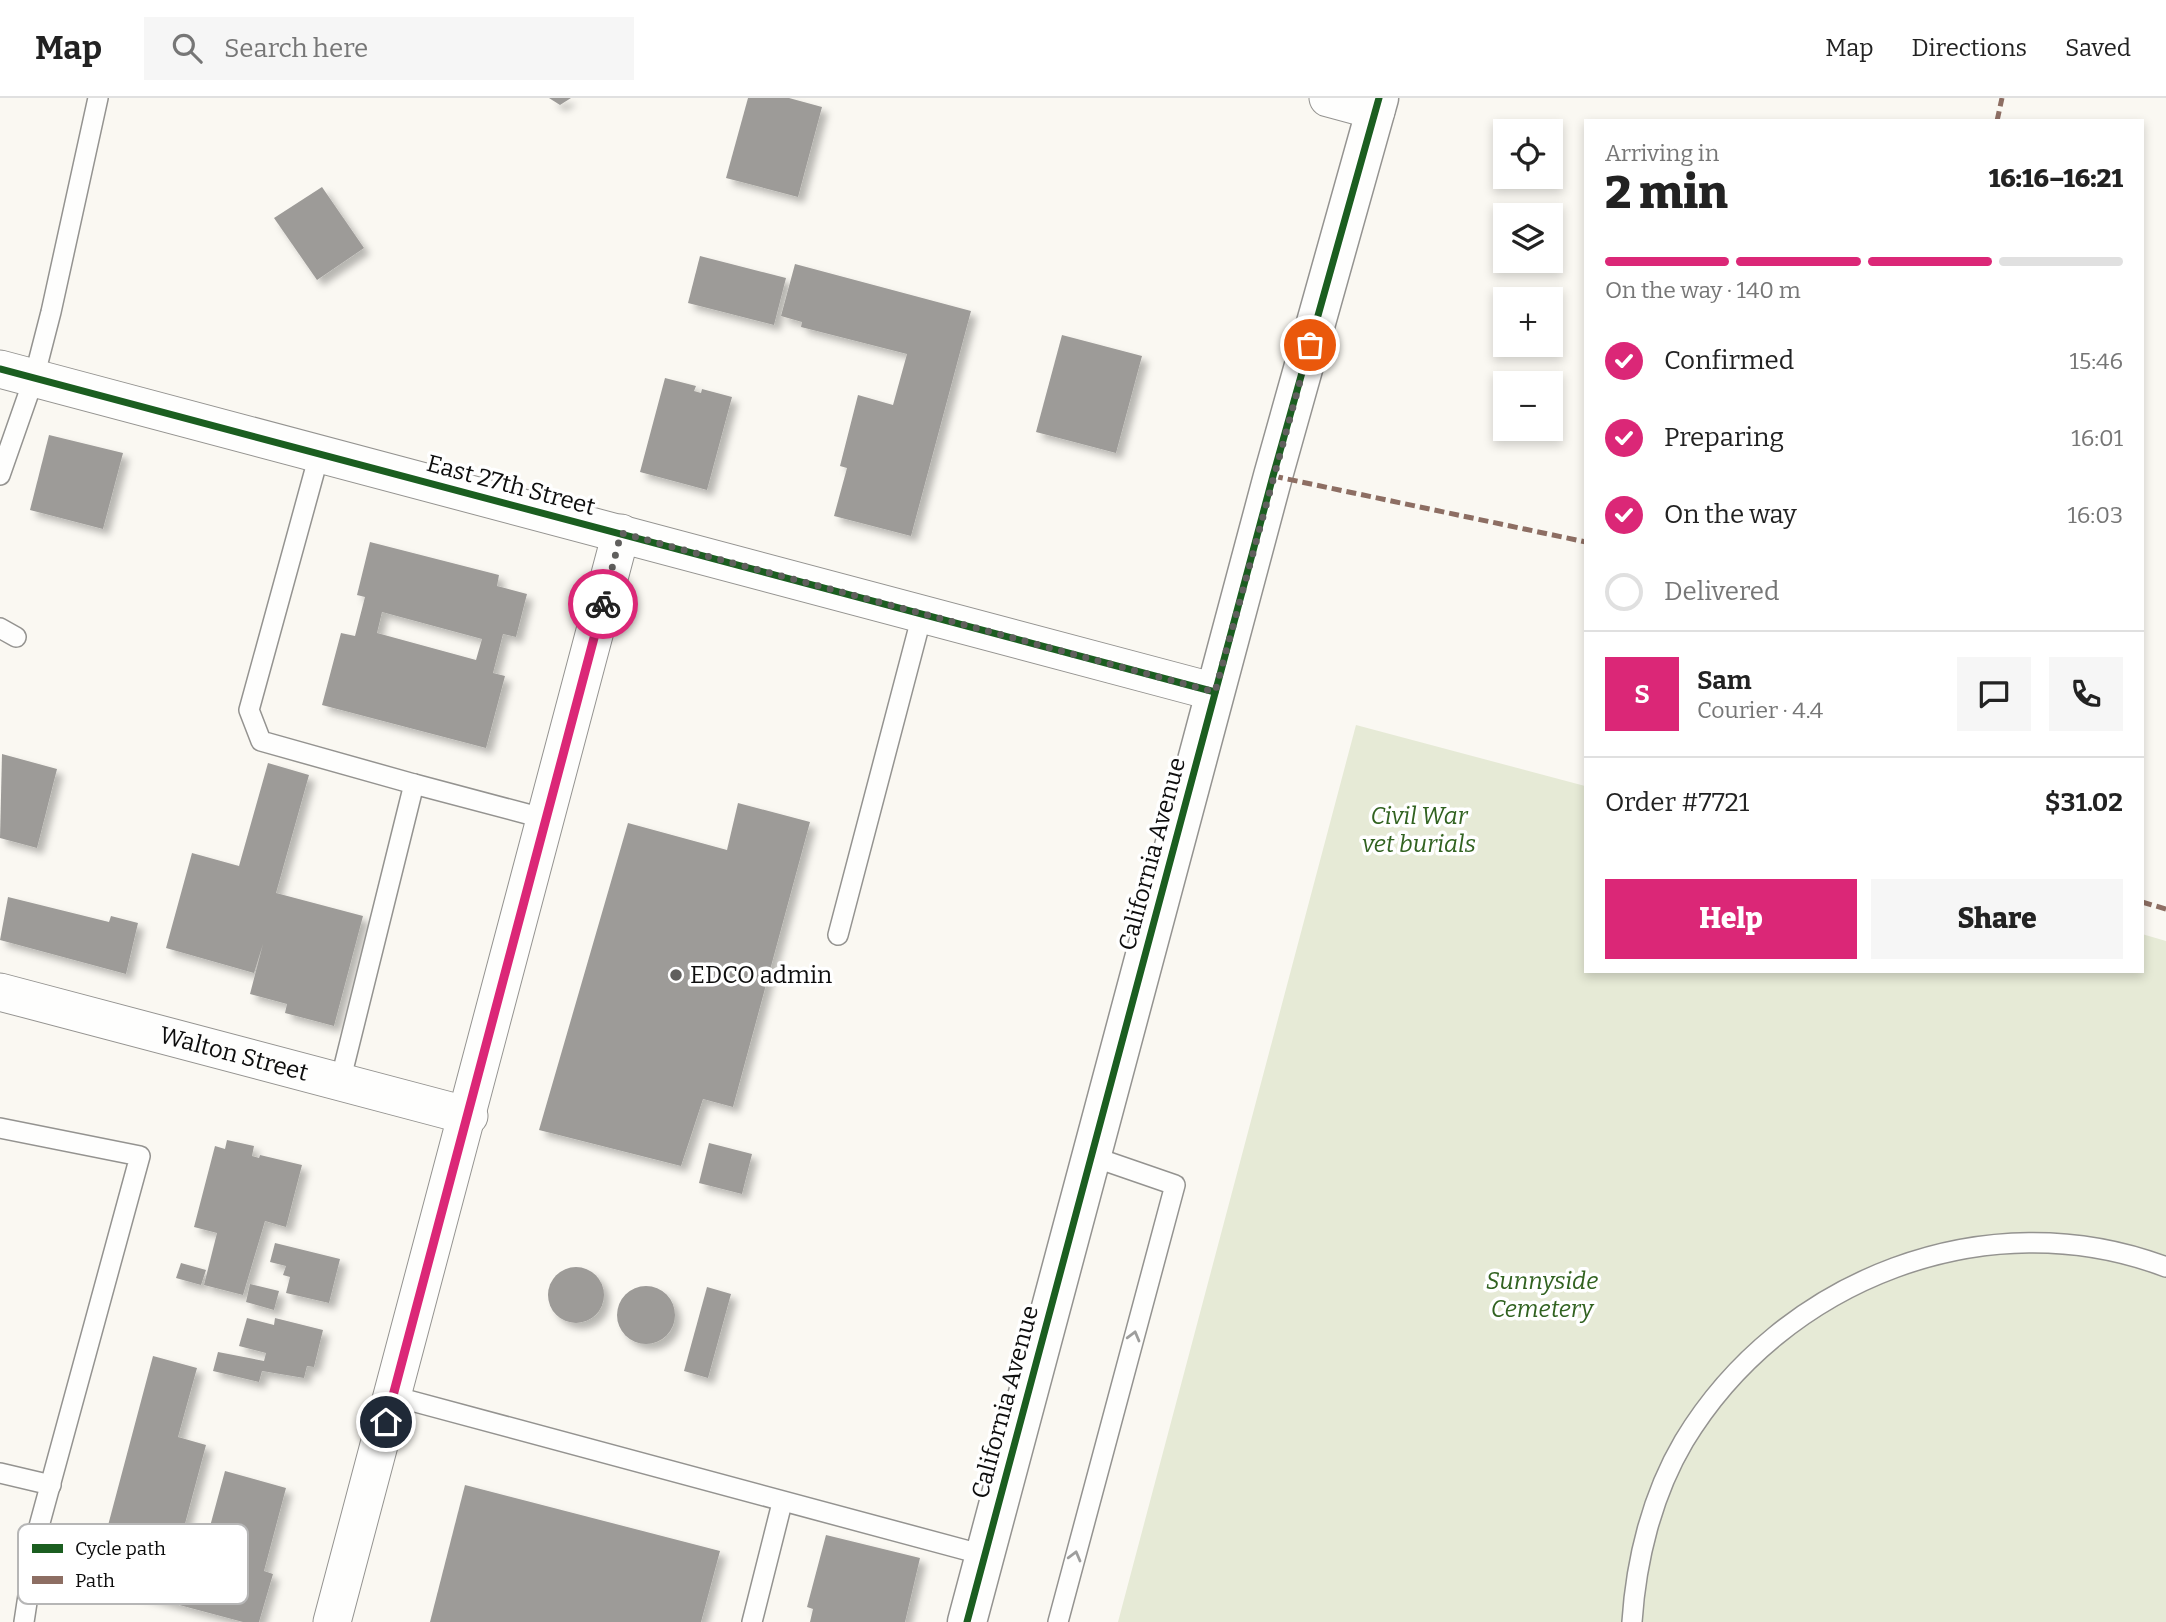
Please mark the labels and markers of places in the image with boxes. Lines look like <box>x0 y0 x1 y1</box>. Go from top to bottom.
pin <box>1280 315 1340 375</box>
place label: EDCO admin <box>690 961 832 989</box>
marker: EDCO admin <box>668 967 684 983</box>
pin <box>356 1392 416 1452</box>

